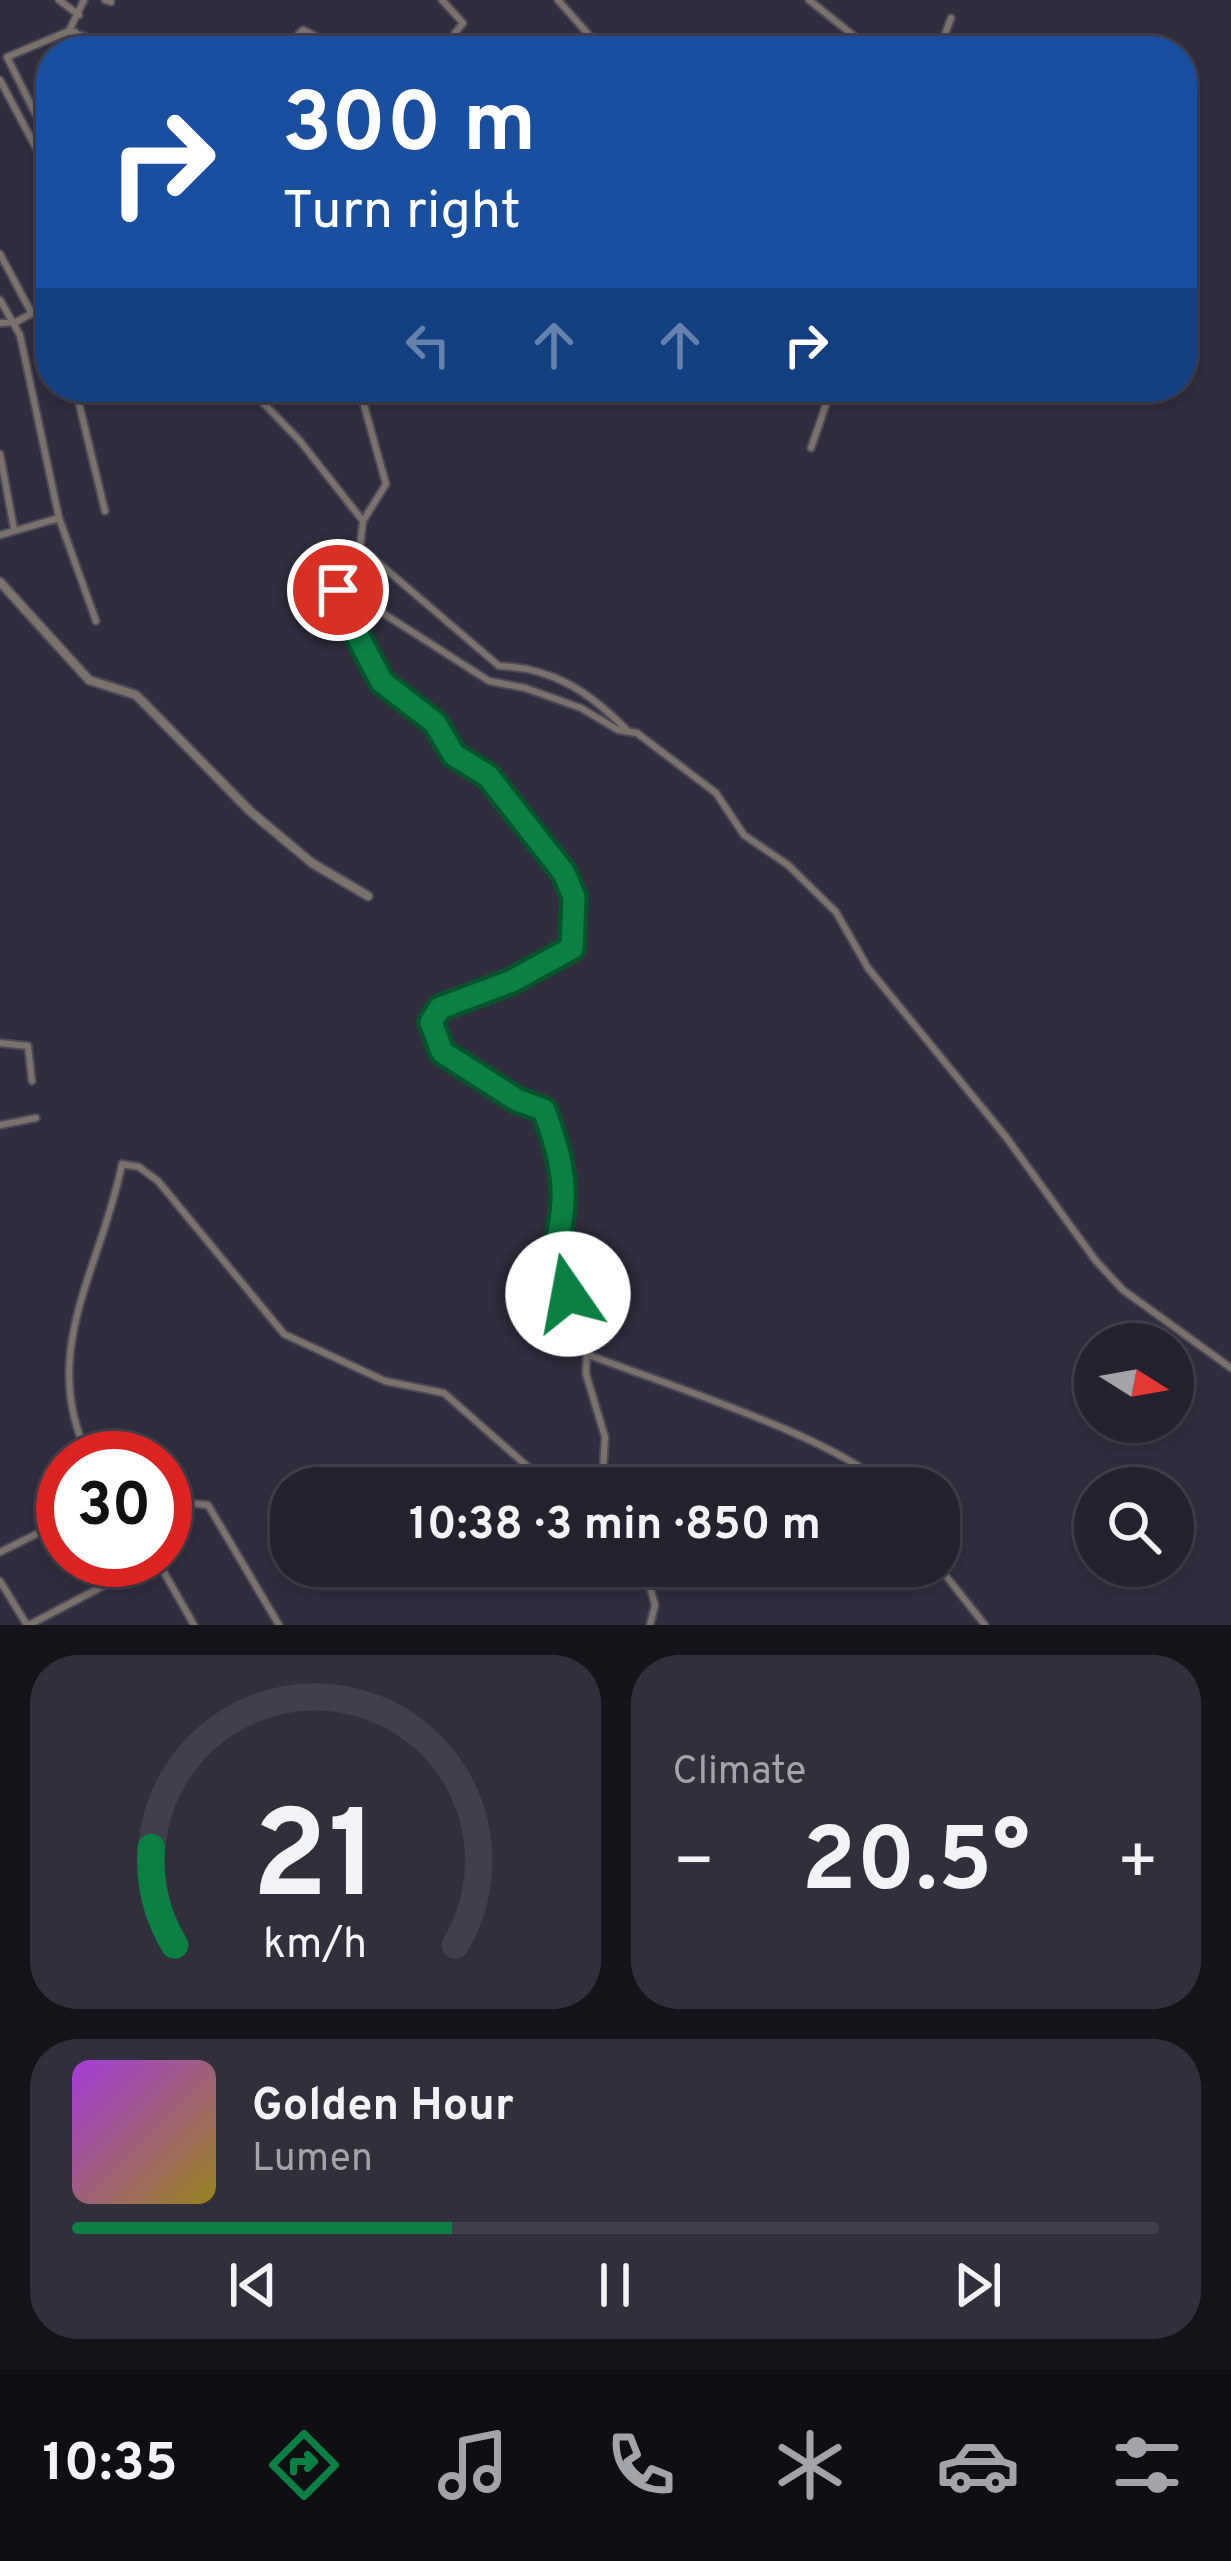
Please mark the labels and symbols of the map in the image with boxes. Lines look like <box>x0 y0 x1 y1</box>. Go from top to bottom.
pin <box>287 539 389 641</box>
position arrow <box>505 1231 631 1357</box>
north arrow <box>1074 1323 1194 1443</box>
speed limit sign: 30 <box>36 1431 192 1587</box>

